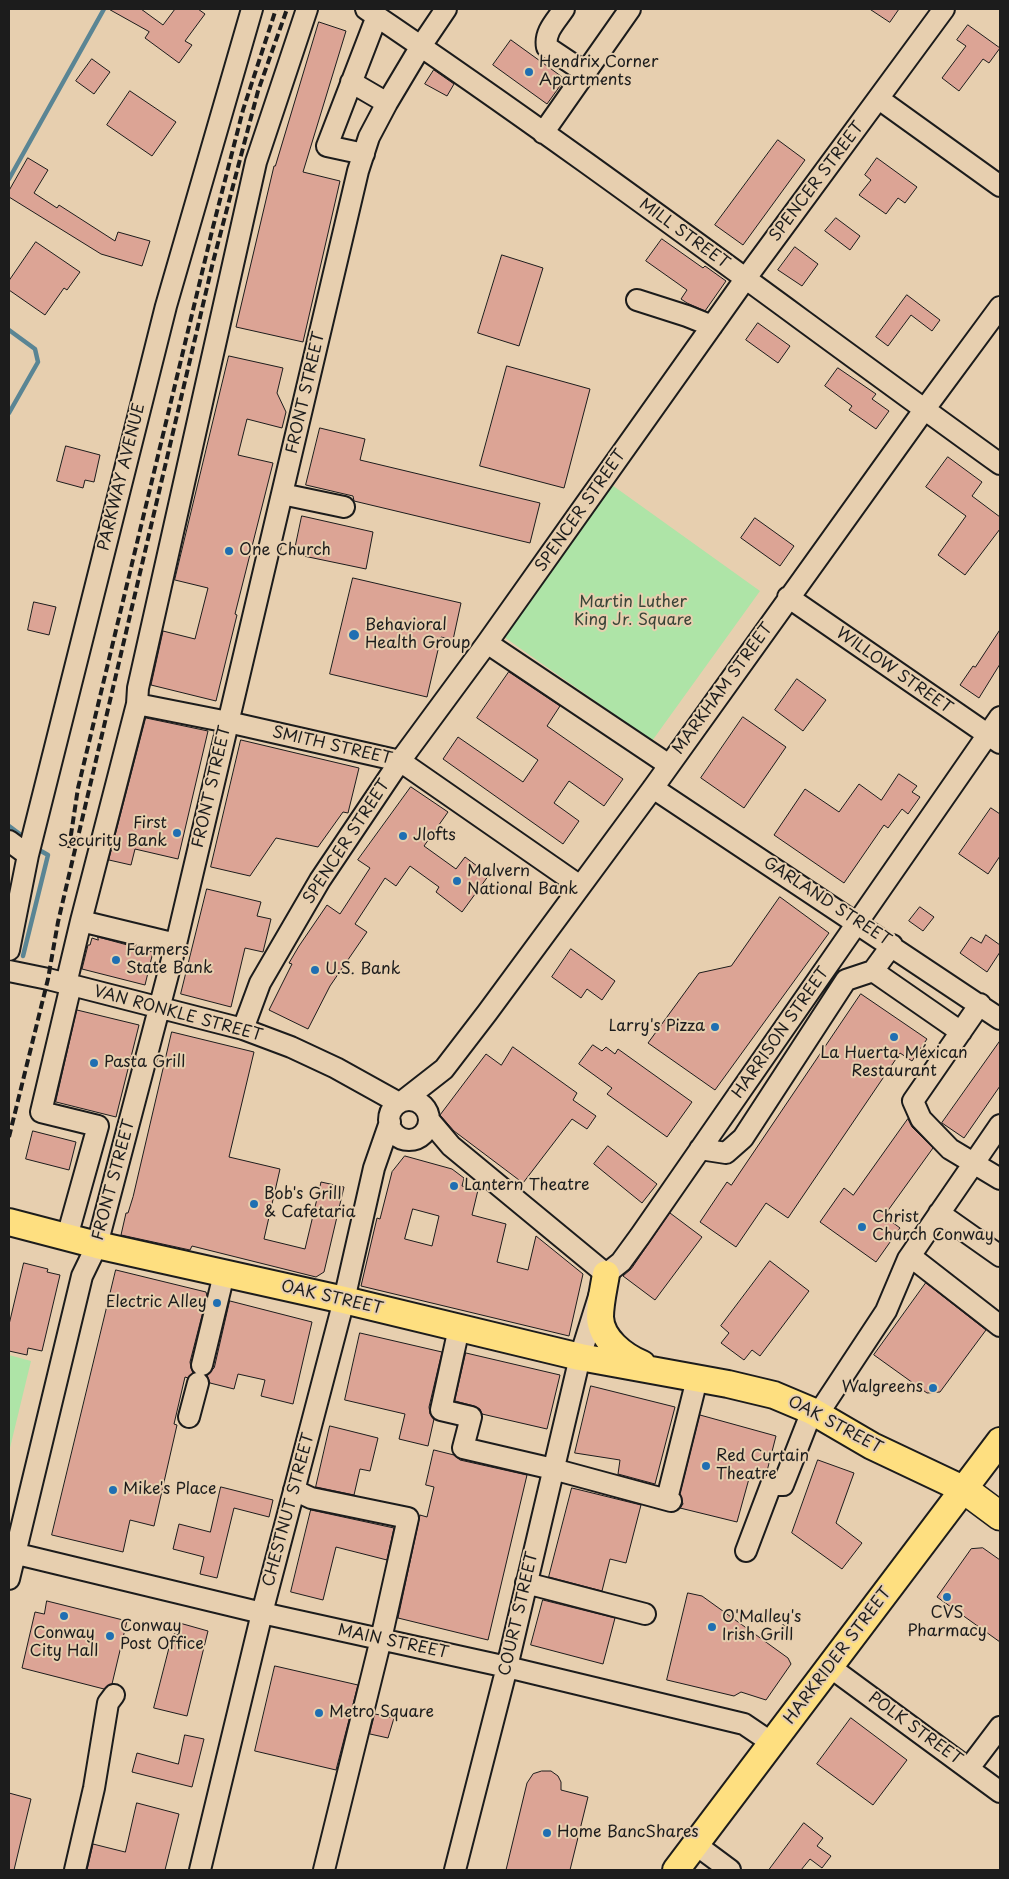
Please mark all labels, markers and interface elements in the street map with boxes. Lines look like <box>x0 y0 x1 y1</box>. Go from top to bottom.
place label: Hendrix Corner Apartments <box>539 53 658 91</box>
marker: Hendrix Corner Apartments <box>523 66 535 78</box>
street label: SPENCER STREET <box>766 118 868 246</box>
street label: MILL STREET <box>635 195 733 273</box>
street label: FRONT STREET <box>283 330 329 456</box>
street label: PARKWAY AVENUE <box>94 401 150 553</box>
street label: SPENCER STREET <box>532 446 630 576</box>
place label: One Church <box>239 541 331 561</box>
marker: One Church <box>223 545 235 557</box>
park label: Martin Luther King Jr. Square <box>574 593 692 631</box>
place label: Behavioral Health Group <box>365 616 470 654</box>
street label: MARKHAM STREET <box>669 620 777 758</box>
street label: WILLOW STREET <box>832 624 956 718</box>
marker: Behavioral Health Group <box>347 628 361 642</box>
street label: SMITH STREET <box>270 723 394 769</box>
street label: FRONT STREET <box>189 724 235 850</box>
street label: SPENCER STREET <box>300 776 394 908</box>
place label: First Security Bank <box>58 814 167 852</box>
place label: Jlofts <box>413 826 456 846</box>
marker: First Security Bank <box>171 827 183 839</box>
marker: Jlofts <box>397 830 409 842</box>
street label: GARLAND STREET <box>760 854 894 950</box>
place label: Malvern National Bank <box>467 862 578 900</box>
marker: Malvern National Bank <box>451 875 463 887</box>
place label: Farmers State Bank <box>126 941 213 979</box>
marker: Farmers State Bank <box>110 954 122 966</box>
place label: U.S. Bank <box>325 960 400 980</box>
marker: U.S. Bank <box>309 964 321 976</box>
street label: HARRISON STREET <box>729 964 833 1102</box>
street label: VAN RONKLE STREET <box>92 982 264 1046</box>
place label: Larry's Pizza <box>609 1017 705 1037</box>
marker: Larry's Pizza <box>709 1021 721 1033</box>
marker: La Huerta Méxican Restaurant <box>888 1031 900 1043</box>
place label: La Huerta Méxican Restaurant <box>820 1044 968 1082</box>
place label: Pasta Grill <box>104 1053 185 1073</box>
marker: Pasta Grill <box>88 1057 100 1069</box>
street label: FRONT STREET <box>89 1117 139 1243</box>
place label: Lantern Theatre <box>464 1176 590 1196</box>
marker: Lantern Theatre <box>448 1180 460 1192</box>
place label: Bob's Grill & Cafetaria <box>264 1185 356 1223</box>
marker: Bob's Grill & Cafetaria <box>248 1198 260 1210</box>
place label: Christ Church Conway <box>872 1208 994 1246</box>
marker: Christ Church Conway <box>856 1221 868 1233</box>
street label: OAK STREET <box>279 1277 385 1319</box>
place label: Electric Alley <box>106 1293 207 1313</box>
marker: Electric Alley <box>211 1297 223 1309</box>
place label: Walgreens <box>842 1378 923 1398</box>
marker: Walgreens <box>927 1382 939 1394</box>
street label: OAK STREET <box>785 1392 885 1458</box>
street label: CHESTNUT STREET <box>259 1431 319 1589</box>
place label: Red Curtain Theatre <box>716 1447 809 1485</box>
marker: Red Curtain Theatre <box>700 1460 712 1472</box>
place label: Mike's Place <box>123 1480 216 1500</box>
marker: Mike's Place <box>107 1484 119 1496</box>
street label: COURT STREET <box>495 1550 543 1678</box>
street label: HARKRIDER STREET <box>780 1584 896 1728</box>
marker: CVS Pharmacy <box>941 1591 953 1603</box>
place label: CVS Pharmacy <box>907 1604 987 1642</box>
place label: O'Malley's Irish Grill <box>722 1608 801 1646</box>
marker: Conway City Hall <box>58 1610 70 1622</box>
place label: Conway Post Office <box>120 1617 204 1655</box>
street label: MAIN STREET <box>336 1621 450 1663</box>
marker: O'Malley's Irish Grill <box>706 1621 718 1633</box>
place label: Conway City Hall <box>30 1624 98 1662</box>
marker: Conway Post Office <box>104 1630 116 1642</box>
street label: POLK STREET <box>864 1689 966 1769</box>
place label: Metro Square <box>329 1703 434 1723</box>
marker: Metro Square <box>313 1707 325 1719</box>
place label: Home BancShares <box>557 1823 699 1843</box>
marker: Home BancShares <box>541 1827 553 1839</box>

